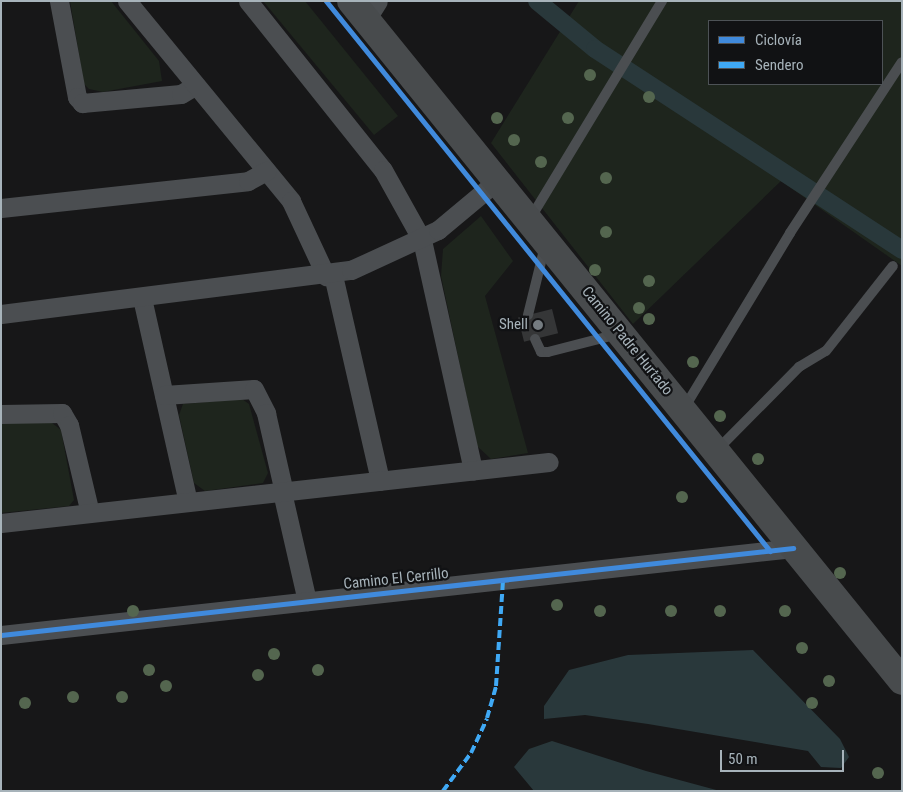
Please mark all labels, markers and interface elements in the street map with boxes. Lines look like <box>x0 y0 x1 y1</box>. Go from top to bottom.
legend <box>708 20 883 85</box>
text: Ciclovía <box>755 31 802 49</box>
text: Sendero <box>755 56 804 74</box>
street label: Camino Padre Hurtado <box>578 283 676 399</box>
place label: Shell <box>499 316 528 334</box>
marker: Shell <box>532 319 544 331</box>
street label: Camino El Cerrillo <box>343 565 449 593</box>
scale bar <box>723 740 847 772</box>
text: 50 m <box>728 750 758 768</box>

